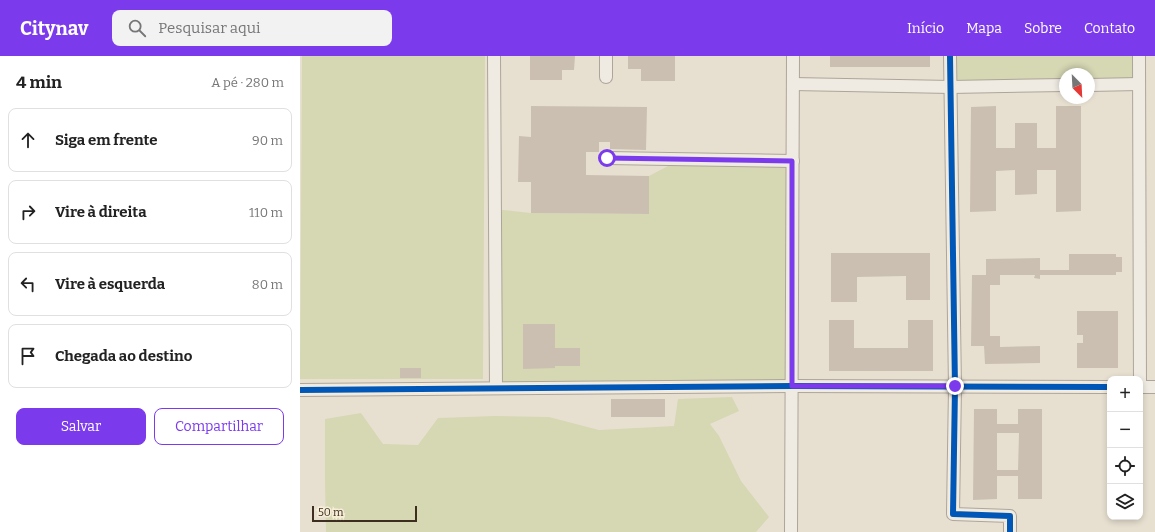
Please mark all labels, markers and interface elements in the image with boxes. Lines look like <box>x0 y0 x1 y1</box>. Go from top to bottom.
search box <box>112 10 392 46</box>
text: Citynav <box>20 17 88 40</box>
icon: search <box>126 17 148 39</box>
text: Pesquisar aqui <box>158 19 261 37</box>
text: Início <box>907 20 944 37</box>
text: Mapa <box>966 20 1002 37</box>
text: Sobre <box>1024 20 1062 37</box>
text: Contato <box>1084 20 1135 37</box>
north arrow <box>1059 68 1095 104</box>
text: 4 min <box>16 72 62 93</box>
text: A pé · 280 m <box>211 75 284 90</box>
icon: ahead <box>17 129 39 151</box>
text: Siga em frente <box>55 131 158 149</box>
text: 90 m <box>252 133 283 148</box>
route start <box>598 149 616 167</box>
icon: right <box>17 201 39 223</box>
text: Vire à direita <box>55 203 147 221</box>
text: 110 m <box>249 205 283 220</box>
icon: left <box>17 273 39 295</box>
text: Vire à esquerda <box>55 275 165 293</box>
text: 80 m <box>252 277 283 292</box>
icon: arrive <box>17 345 39 367</box>
text: Chegada ao destino <box>55 347 192 365</box>
map controls <box>1107 376 1143 520</box>
button: + <box>1107 376 1143 412</box>
route end <box>946 377 964 395</box>
button: Salvar <box>16 408 146 445</box>
button: Compartilhar <box>154 408 284 445</box>
button: − <box>1107 412 1143 448</box>
button: locate <box>1107 448 1143 484</box>
button: layers <box>1107 484 1143 520</box>
scale bar <box>312 504 417 523</box>
text: 50 m <box>318 506 344 519</box>

